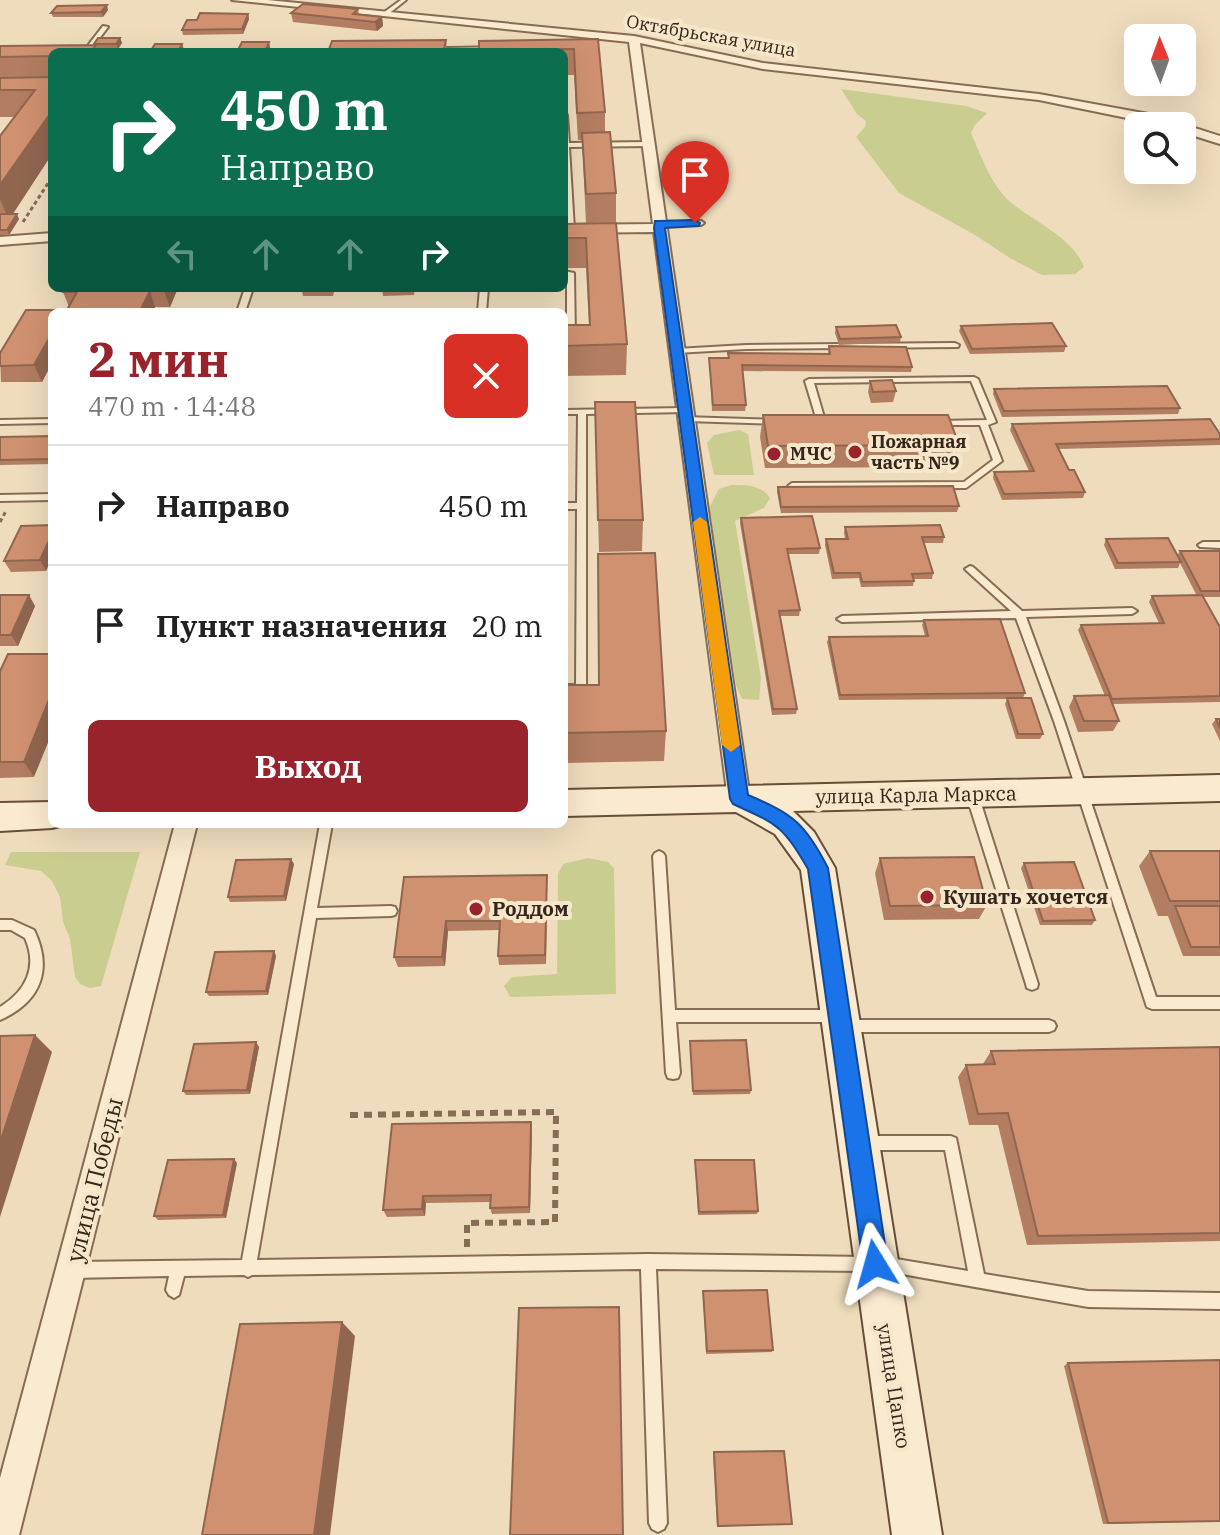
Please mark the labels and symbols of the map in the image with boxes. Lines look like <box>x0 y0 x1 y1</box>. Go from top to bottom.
street label: Октябрьская улица <box>625 9 798 62</box>
north arrow <box>1124 24 1196 96</box>
pin <box>661 141 729 223</box>
place label: Пожарная часть №9 <box>871 430 967 474</box>
place label: МЧС <box>790 442 832 465</box>
marker: Пожарная часть №9 <box>846 443 864 461</box>
marker: МЧС <box>765 445 783 463</box>
street label: улица Карла Маркса <box>815 779 1017 810</box>
place label: Кушать хочется <box>943 883 1108 910</box>
marker: Кушать хочется <box>918 888 936 906</box>
place label: Роддом <box>492 895 569 922</box>
marker: Роддом <box>467 900 485 918</box>
street label: улица Победы <box>58 1094 130 1266</box>
position arrow <box>833 1222 917 1306</box>
street label: улица Цапко <box>871 1321 918 1450</box>

